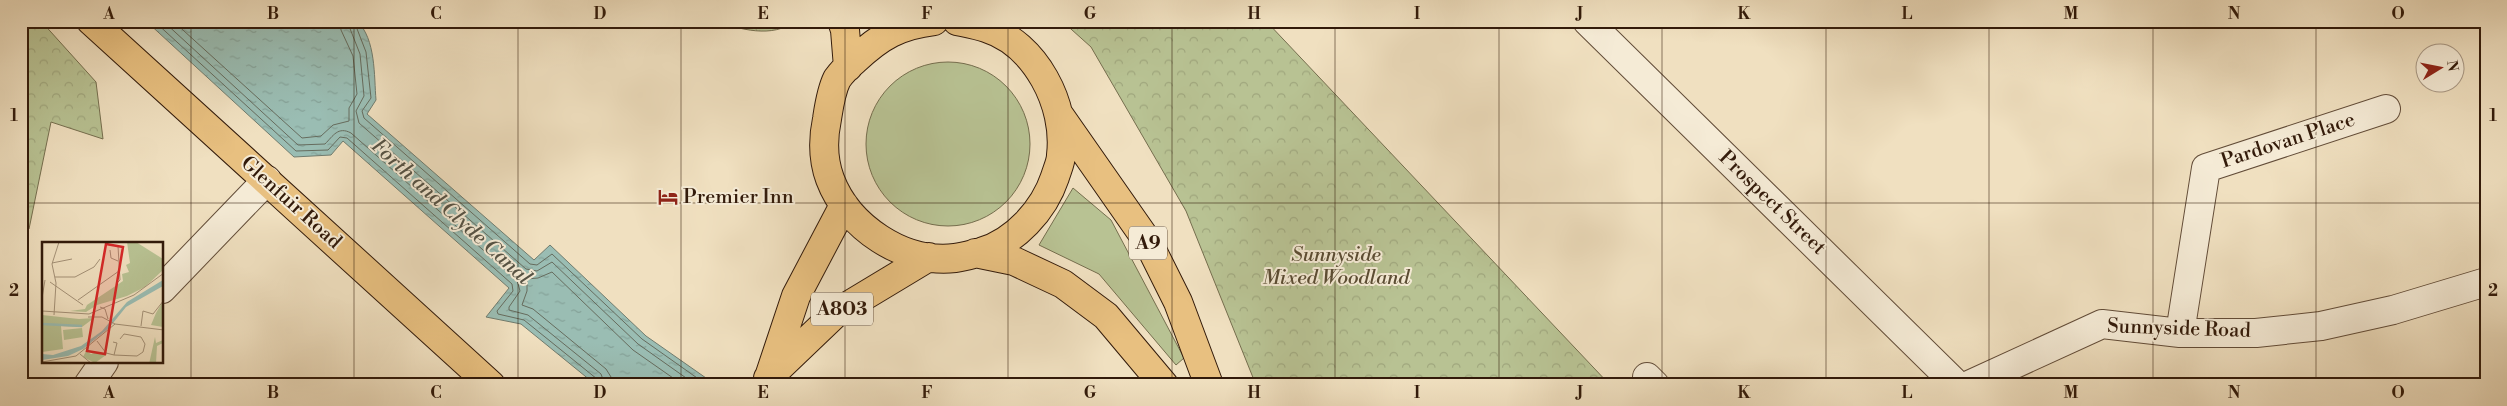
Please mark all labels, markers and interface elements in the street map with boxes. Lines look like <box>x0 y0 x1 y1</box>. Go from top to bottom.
text: A <box>102 4 115 24</box>
text: B <box>267 4 279 24</box>
text: C <box>430 4 442 24</box>
text: D <box>594 4 607 24</box>
text: E <box>757 4 769 24</box>
text: F <box>921 4 933 24</box>
text: G <box>1084 4 1097 24</box>
text: H <box>1247 4 1261 24</box>
text: I <box>1414 4 1420 24</box>
text: J <box>1575 4 1583 24</box>
text: K <box>1738 4 1752 24</box>
text: L <box>1902 4 1913 24</box>
text: M <box>2064 4 2079 24</box>
text: N <box>2228 4 2241 24</box>
text: O <box>2391 4 2405 24</box>
north arrow <box>2414 42 2464 92</box>
text: N <box>2442 59 2462 73</box>
text: 1 <box>10 106 18 126</box>
text: 1 <box>2489 106 2497 126</box>
street label: Pardovan Place <box>2218 108 2358 174</box>
water label: Forth and Clyde Canal <box>365 133 537 291</box>
street label: Prospect Street <box>1713 146 1831 260</box>
street label: Glenfuir Road <box>235 151 347 255</box>
place label: Premier Inn <box>683 185 794 210</box>
hotel icon: Premier Inn <box>657 186 679 208</box>
road number: A9 <box>1129 227 1167 260</box>
inset map <box>42 242 164 364</box>
park label: Sunnyside Mixed Woodland <box>1262 243 1410 291</box>
text: 2 <box>9 281 19 301</box>
text: 2 <box>2488 281 2498 301</box>
road number: A803 <box>811 292 873 326</box>
street label: Sunnyside Road <box>2107 314 2252 344</box>
text: A <box>102 383 115 403</box>
text: B <box>267 383 279 403</box>
text: C <box>430 383 442 403</box>
text: D <box>594 383 607 403</box>
text: E <box>757 383 769 403</box>
text: F <box>921 383 933 403</box>
text: G <box>1084 383 1097 403</box>
text: H <box>1247 383 1261 403</box>
text: I <box>1414 383 1420 403</box>
text: J <box>1575 383 1583 403</box>
text: K <box>1738 383 1752 403</box>
text: L <box>1902 383 1913 403</box>
text: M <box>2064 383 2079 403</box>
text: N <box>2228 383 2241 403</box>
text: O <box>2391 383 2405 403</box>

